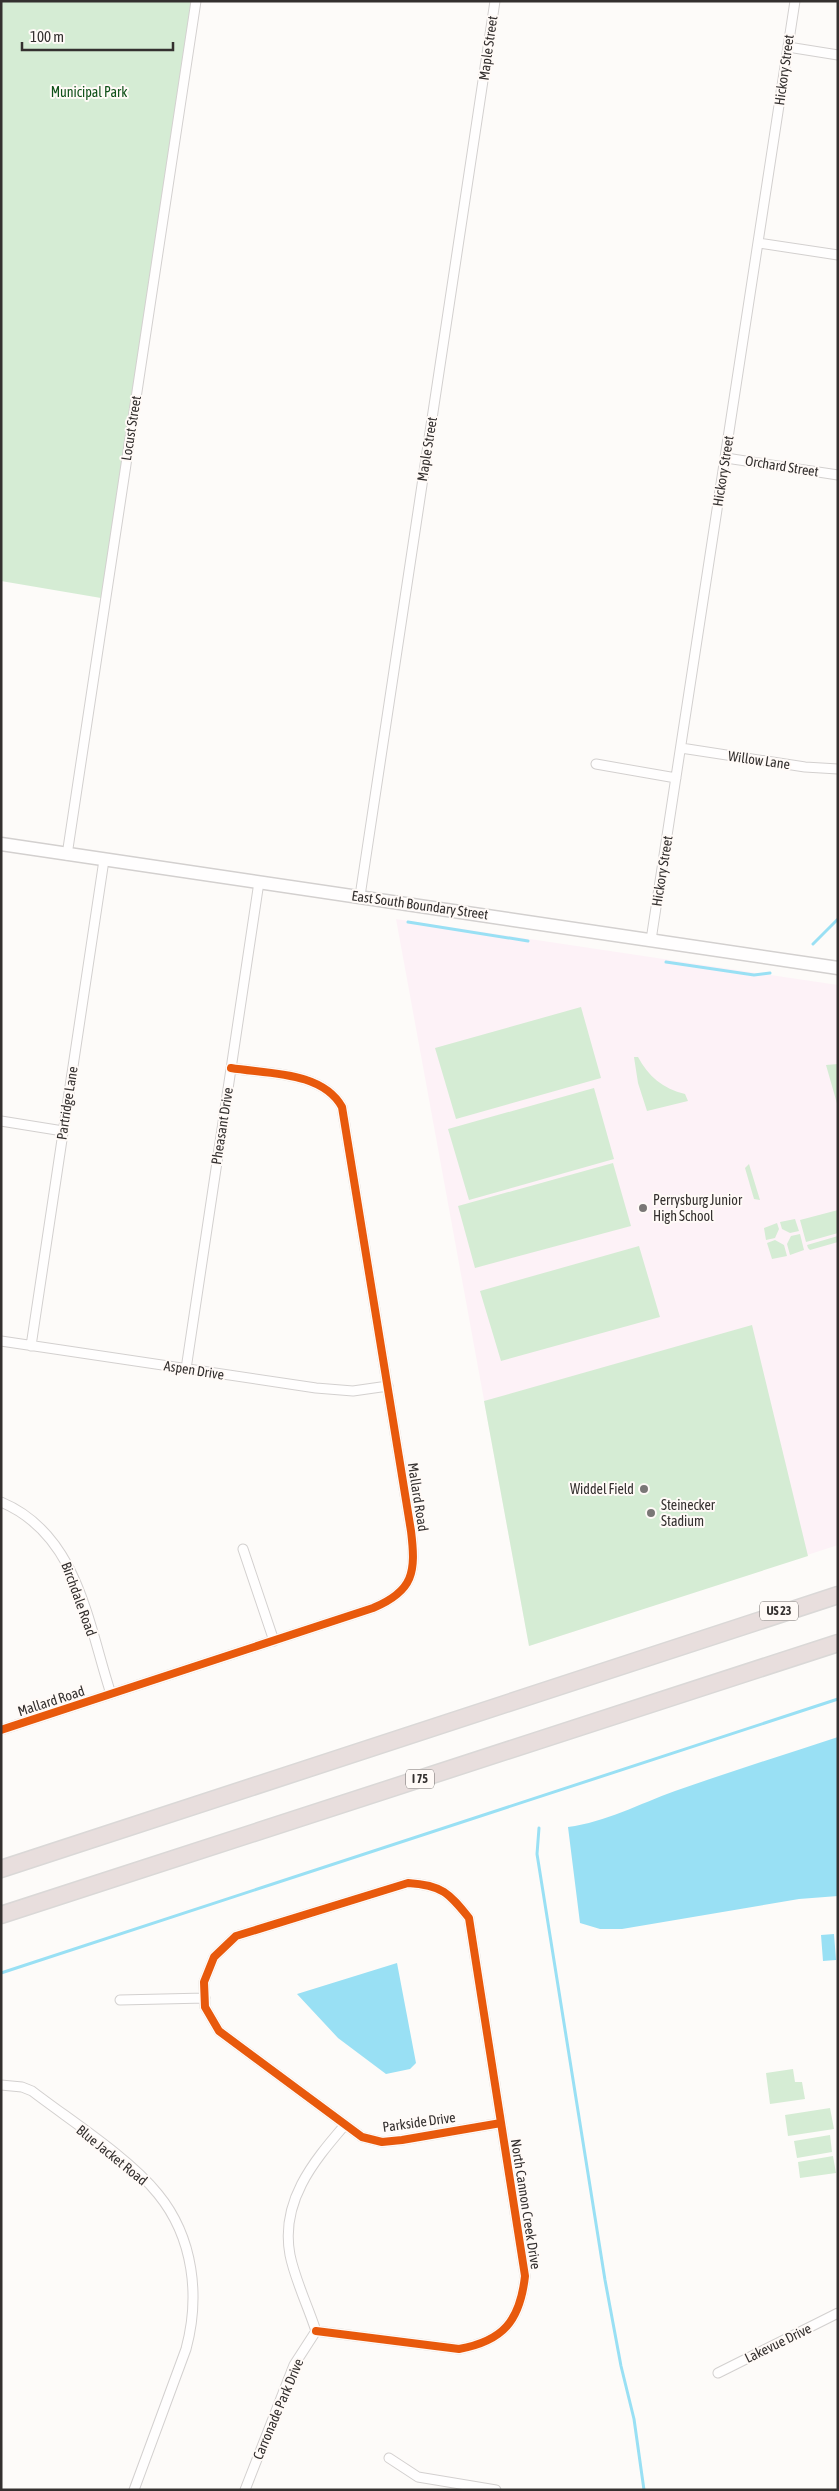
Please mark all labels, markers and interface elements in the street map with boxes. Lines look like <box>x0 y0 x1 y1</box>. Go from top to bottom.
street label: Maple Street <box>476 15 500 81</box>
scale bar <box>22 20 174 52</box>
text: 100 m <box>30 28 64 45</box>
street label: Hickory Street <box>771 33 797 107</box>
park label: Municipal Park <box>51 84 127 100</box>
street label: Locust Street <box>118 394 144 462</box>
street label: Maple Street <box>414 416 440 482</box>
street label: Hickory Street <box>710 434 736 508</box>
street label: Orchard Street <box>744 452 820 480</box>
street label: Willow Lane <box>727 748 791 772</box>
street label: Hickory Street <box>649 834 675 908</box>
street label: East South Boundary Street <box>351 887 489 923</box>
street label: Partridge Lane <box>53 1065 81 1141</box>
street label: Pheasant Drive <box>208 1086 236 1166</box>
place label: Perrysburg Junior High School <box>653 1192 743 1224</box>
marker: Perrysburg Junior High School <box>637 1202 649 1214</box>
street label: Aspen Drive <box>163 1357 225 1383</box>
street label: Mallard Road <box>405 1462 431 1532</box>
place label: Widdel Field <box>570 1481 634 1497</box>
marker: Widdel Field <box>638 1483 650 1495</box>
place label: Steinecker Stadium <box>661 1497 716 1529</box>
marker: Steinecker Stadium <box>645 1507 657 1519</box>
street label: Birchdale Road <box>58 1560 100 1638</box>
road number: US 23 <box>760 1602 798 1620</box>
street label: Mallard Road <box>16 1683 86 1719</box>
road number: I 75 <box>406 1770 434 1788</box>
street label: Parkside Drive <box>381 2109 457 2135</box>
street label: Blue Jacket Road <box>73 2122 151 2188</box>
street label: North Cannon Creek Drive <box>508 2138 544 2270</box>
street label: Lakevue Drive <box>742 2320 814 2366</box>
street label: Carronade Park Drive <box>249 2356 307 2462</box>

